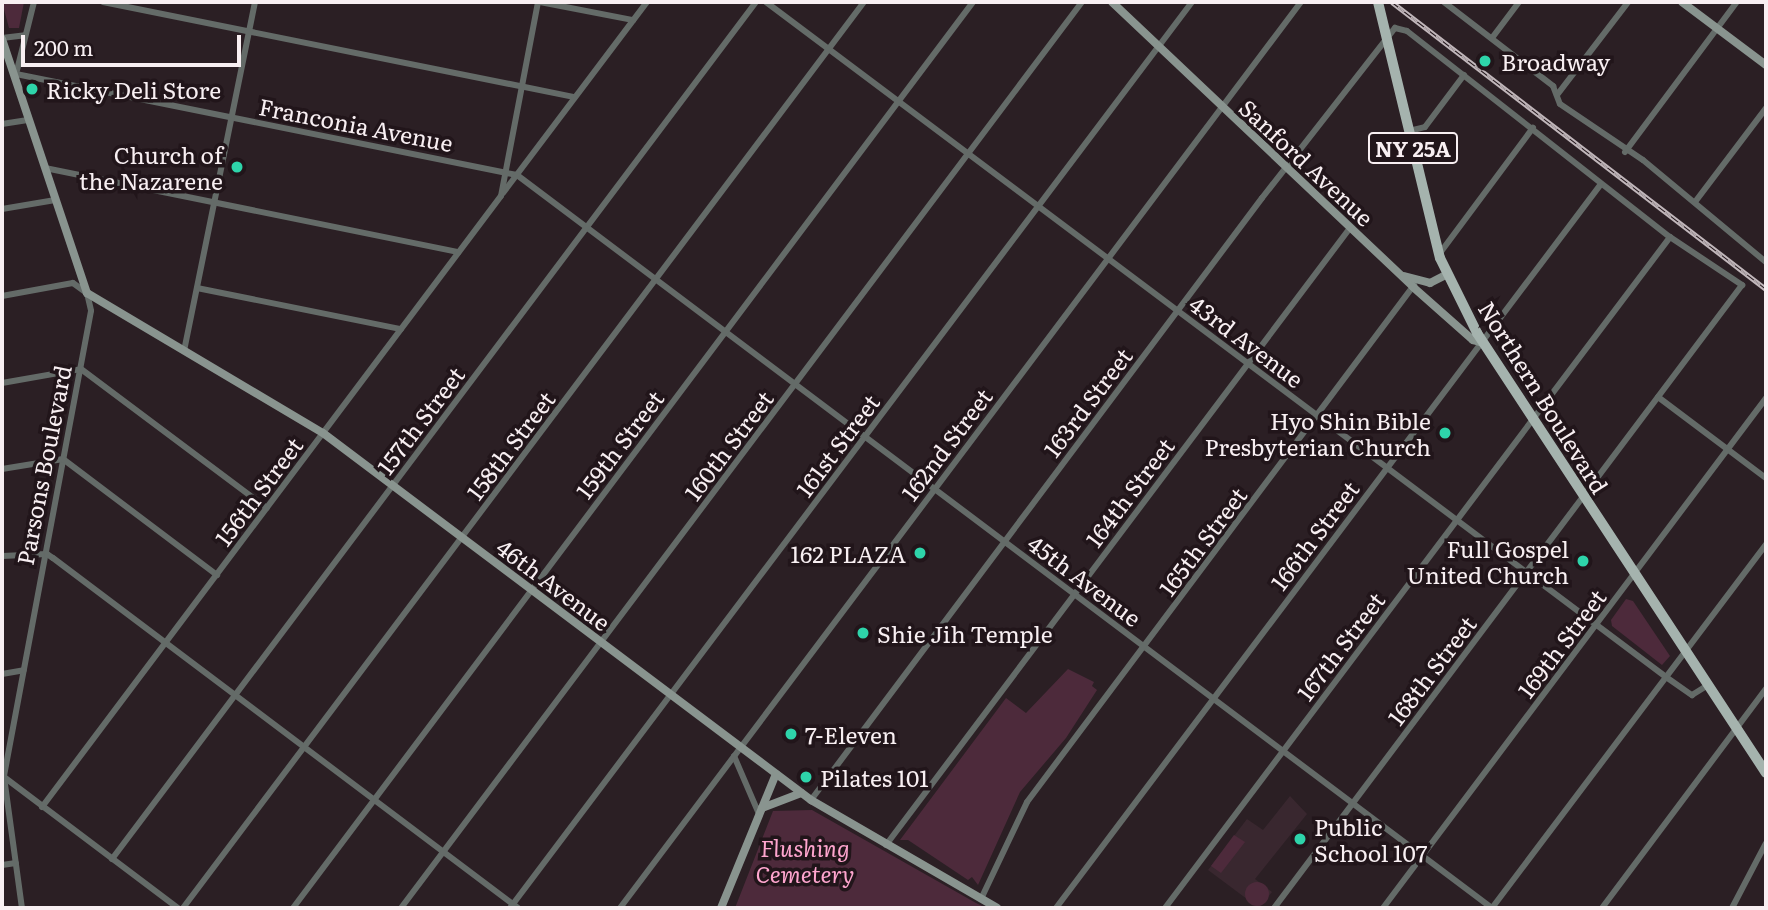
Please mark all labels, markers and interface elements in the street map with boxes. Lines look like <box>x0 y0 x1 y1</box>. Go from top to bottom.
scale bar <box>24 21 245 65</box>
text: 200 m <box>34 31 94 62</box>
place label: Broadway <box>1501 47 1610 75</box>
marker: Broadway <box>1475 51 1495 71</box>
place label: Ricky Deli Store <box>46 75 221 103</box>
marker: Ricky Deli Store <box>24 81 40 97</box>
street label: Franconia Avenue <box>257 92 455 156</box>
street label: Sanford Avenue <box>1234 93 1380 231</box>
road number: NY 25A <box>1368 130 1458 166</box>
place label: Church of the Nazarene <box>79 140 223 194</box>
marker: Church of the Nazarene <box>229 159 245 175</box>
street label: 43rd Avenue <box>1185 289 1309 393</box>
street label: Northern Boulevard <box>1474 296 1614 498</box>
street label: 163rd Street <box>1037 342 1137 462</box>
street label: 157th Street <box>371 361 469 479</box>
street label: Parsons Boulevard <box>10 363 76 567</box>
street label: 162nd Street <box>895 383 997 505</box>
street label: 158th Street <box>460 385 560 505</box>
street label: 159th Street <box>569 385 669 503</box>
street label: 160th Street <box>678 385 778 505</box>
street label: 161st Street <box>790 388 884 502</box>
place label: Hyo Shin Bible Presbyterian Church <box>1204 406 1431 460</box>
marker: Hyo Shin Bible Presbyterian Church <box>1437 425 1453 441</box>
street label: 156th Street <box>208 431 308 551</box>
street label: 164th Street <box>1079 432 1179 552</box>
street label: 166th Street <box>1264 475 1364 595</box>
street label: 165th Street <box>1152 481 1252 601</box>
street label: 45th Avenue <box>1023 529 1147 631</box>
street label: 46th Avenue <box>492 532 616 636</box>
place label: Full Gospel United Church <box>1407 534 1569 588</box>
place label: 162 PLAZA <box>791 539 906 567</box>
marker: 162 PLAZA <box>912 545 928 561</box>
marker: Full Gospel United Church <box>1575 553 1591 569</box>
street label: 169th Street <box>1511 583 1611 703</box>
street label: 167th Street <box>1290 586 1390 706</box>
street label: 168th Street <box>1381 610 1481 730</box>
place label: Shie Jih Temple <box>877 619 1053 647</box>
marker: Shie Jih Temple <box>855 625 871 641</box>
place label: 7-Eleven <box>805 720 897 748</box>
marker: 7-Eleven <box>783 726 799 742</box>
place label: Pilates 101 <box>820 763 929 791</box>
marker: Pilates 101 <box>798 769 814 785</box>
place label: Public School 107 <box>1314 812 1427 866</box>
marker: Public School 107 <box>1292 831 1308 847</box>
park label: Flushing Cemetery <box>756 833 854 887</box>

